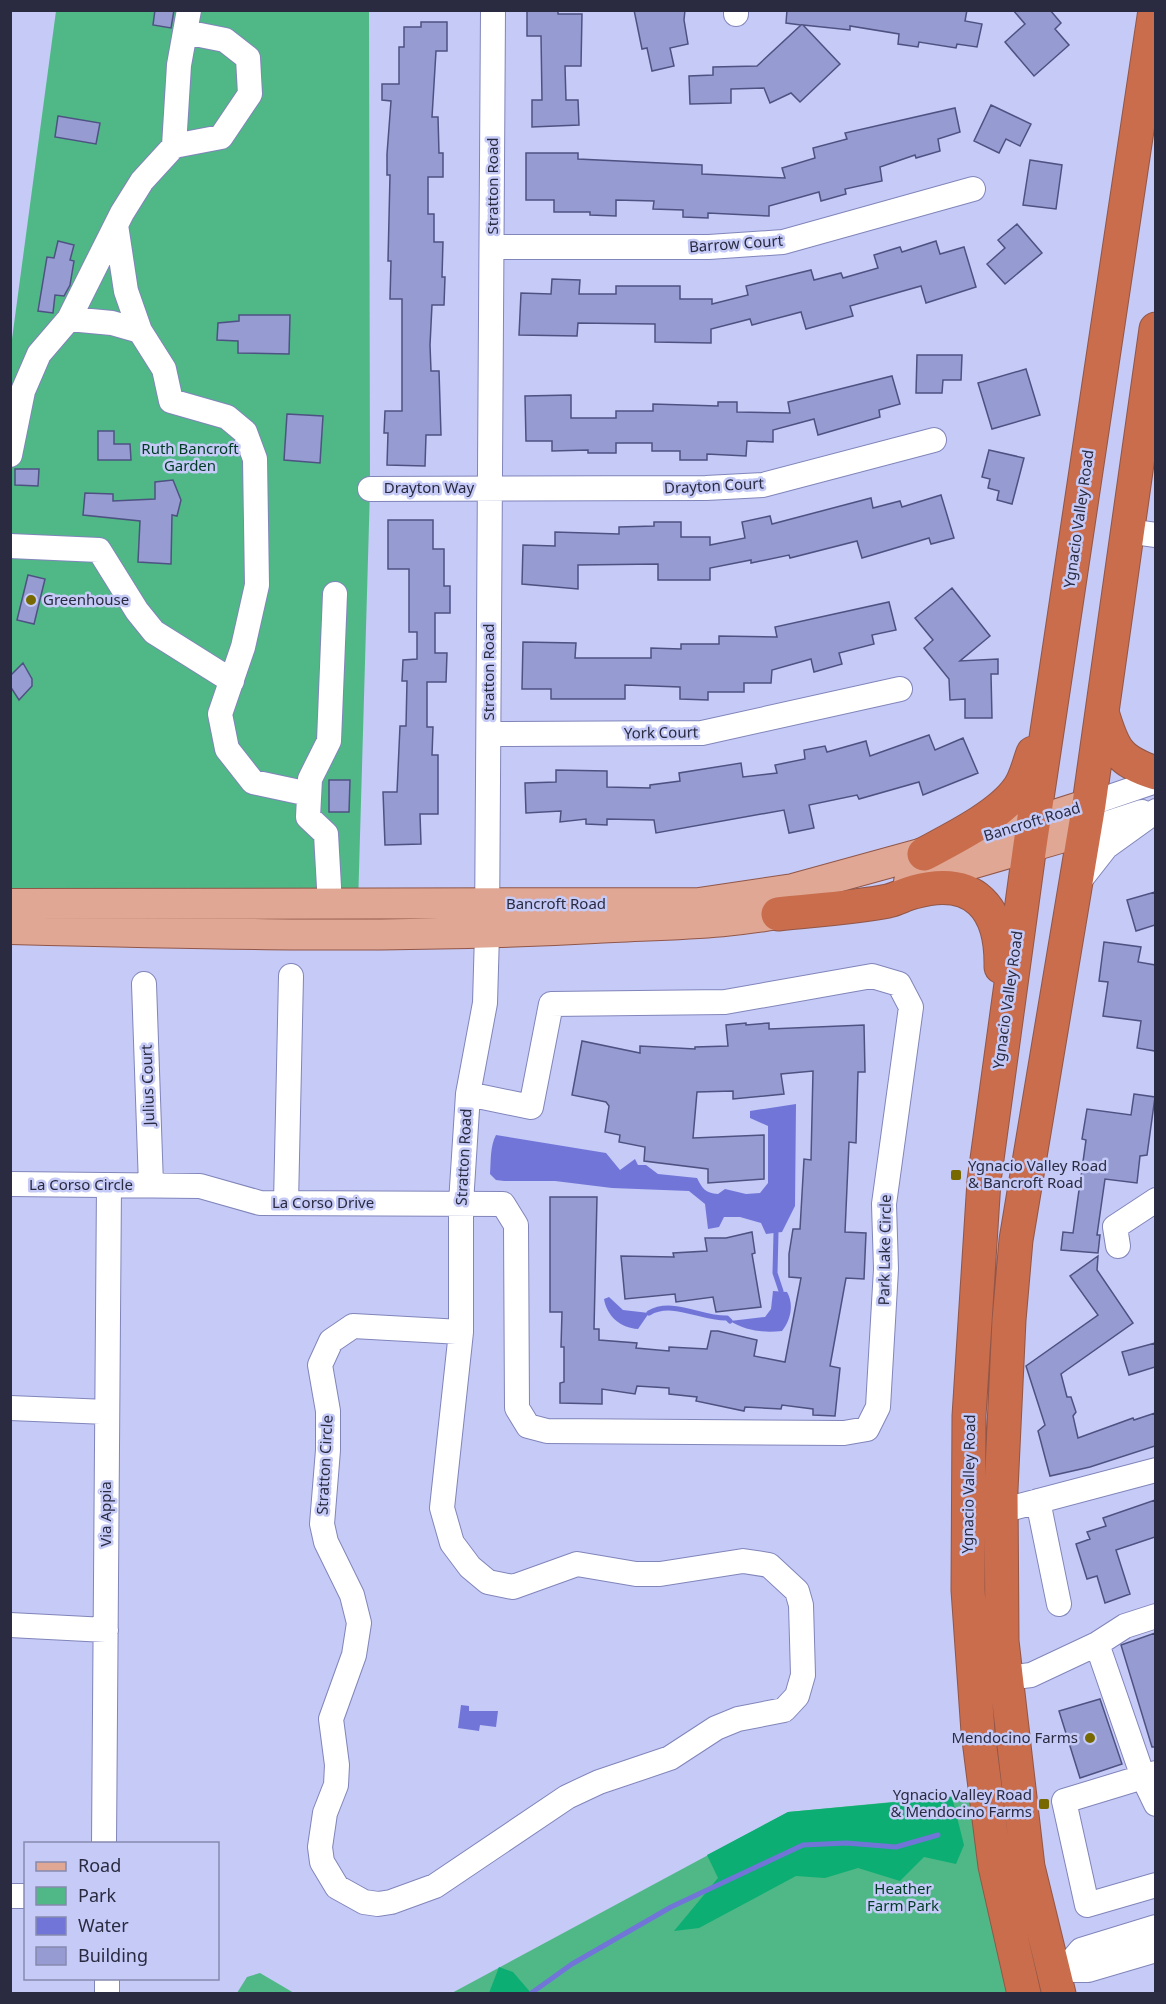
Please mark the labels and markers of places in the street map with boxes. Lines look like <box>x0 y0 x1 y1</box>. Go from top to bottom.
place label: Greenhouse <box>43 589 129 609</box>
marker: Greenhouse <box>24 593 38 607</box>
place label: Ygnacio Valley Road & Bancroft Road <box>968 1155 1107 1192</box>
marker: Ygnacio Valley Road & Bancroft Road <box>949 1168 963 1182</box>
place label: Mendocino Farms <box>951 1727 1078 1747</box>
marker: Mendocino Farms <box>1083 1731 1097 1745</box>
place label: Ygnacio Valley Road & Mendocino Farms <box>891 1784 1032 1821</box>
marker: Ygnacio Valley Road & Mendocino Farms <box>1037 1797 1051 1811</box>

